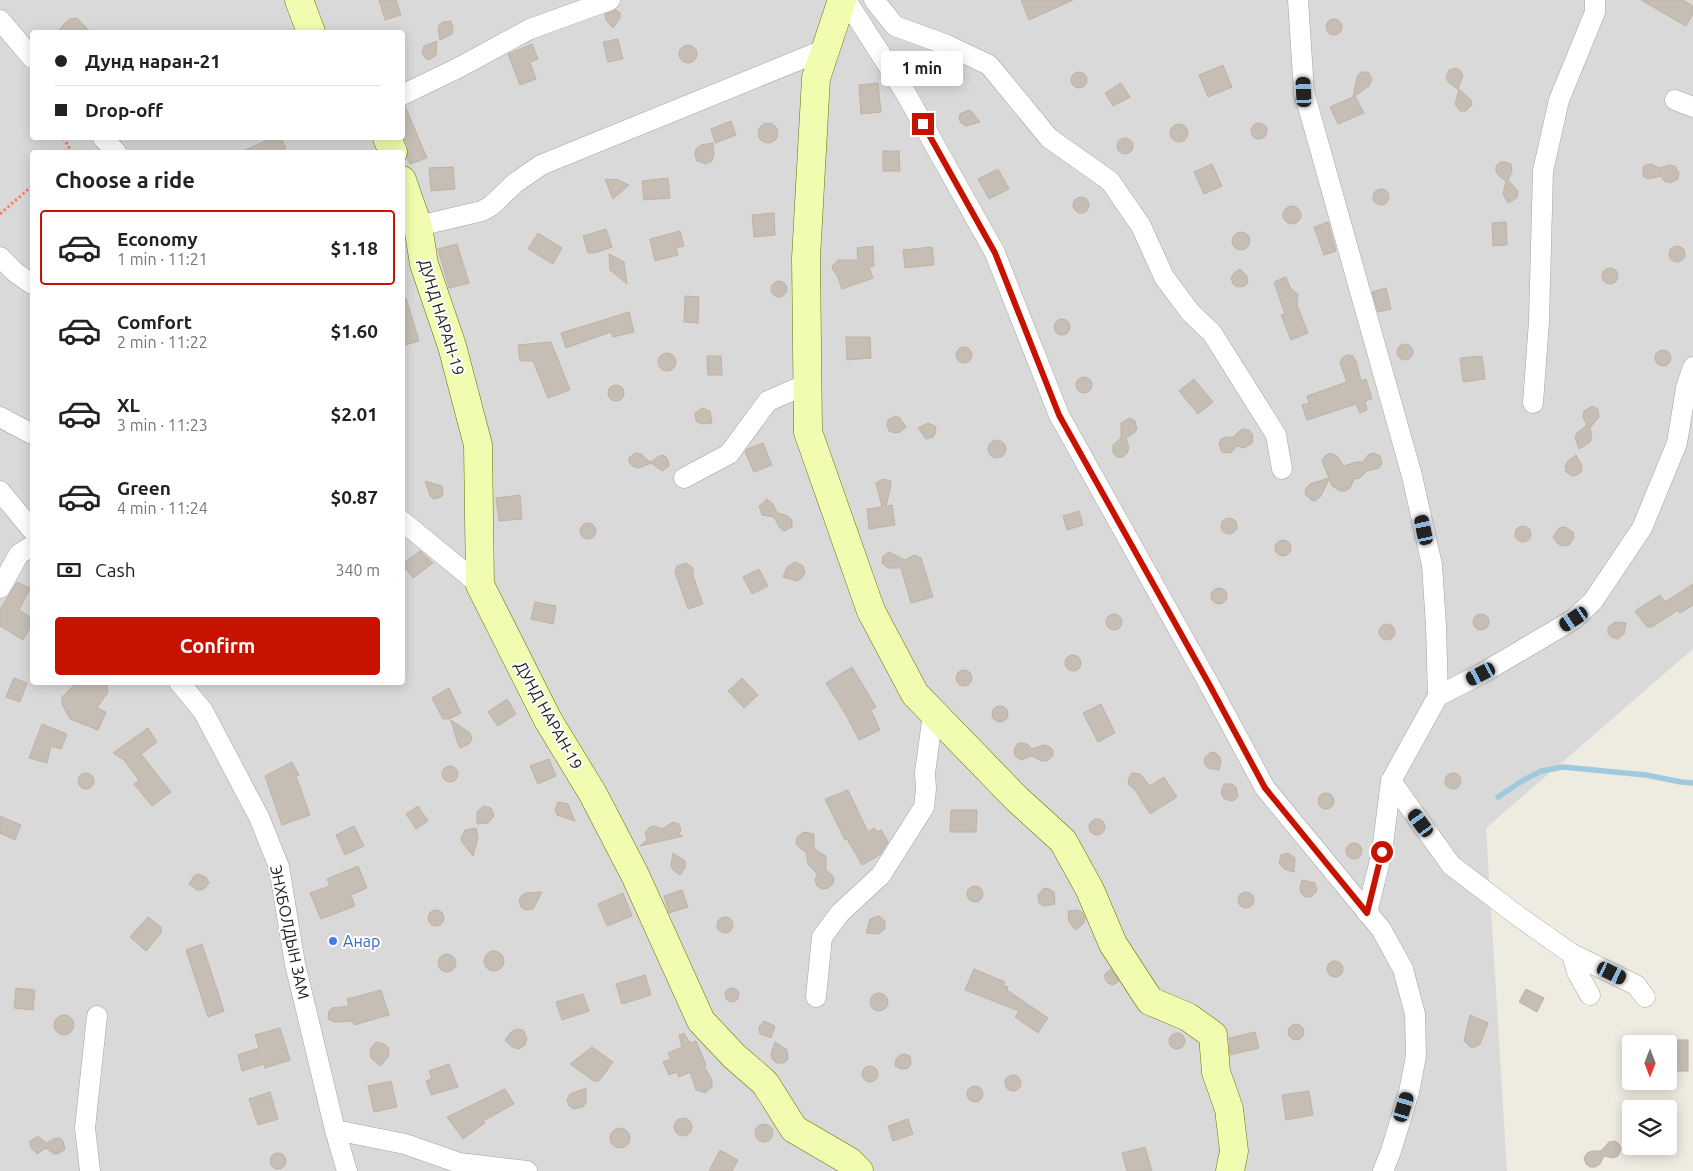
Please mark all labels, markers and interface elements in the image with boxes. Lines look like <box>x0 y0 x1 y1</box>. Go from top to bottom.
text: Дунд наран-21 <box>85 50 221 72</box>
callout: 1 min <box>882 52 964 86</box>
text: 1 min <box>902 59 942 77</box>
car <box>1295 77 1312 107</box>
text: Drop-off <box>85 99 163 121</box>
route end <box>912 113 934 135</box>
text: Choose a ride <box>55 167 195 192</box>
icon: car <box>57 225 102 270</box>
text: Economy <box>117 228 198 250</box>
text: $1.18 <box>330 237 378 259</box>
text: 1 min · 11:21 <box>117 250 208 268</box>
street label: ДУНД НАРАН-19 <box>416 257 468 377</box>
icon: car <box>57 308 102 353</box>
text: Comfort <box>117 311 192 333</box>
text: $1.60 <box>330 320 378 342</box>
text: 2 min · 11:22 <box>117 333 208 351</box>
icon: car <box>57 391 102 436</box>
text: XL <box>117 394 140 416</box>
text: $2.01 <box>330 403 378 425</box>
text: 3 min · 11:23 <box>117 416 208 434</box>
icon: car <box>57 474 102 519</box>
text: Green <box>117 477 171 499</box>
text: $0.87 <box>330 486 378 508</box>
text: 4 min · 11:24 <box>117 499 208 517</box>
car <box>1413 514 1434 546</box>
icon: cash <box>55 556 83 584</box>
text: Cash <box>95 559 136 581</box>
text: 340 m <box>335 561 380 579</box>
car <box>1557 604 1590 634</box>
button: Confirm <box>55 617 380 675</box>
street label: ДУНД НАРАН-19 <box>512 658 586 772</box>
car <box>1464 661 1497 687</box>
car <box>1406 806 1435 840</box>
route start <box>1371 841 1393 863</box>
street label: ЭНХБОЛДЫН ЗАМ <box>267 863 313 1001</box>
place label: Анар <box>343 932 380 950</box>
marker: Анар <box>327 935 339 947</box>
car <box>1595 960 1628 986</box>
north arrow <box>1622 1035 1678 1090</box>
map controls <box>1622 1035 1677 1155</box>
car <box>1392 1090 1415 1124</box>
button: layers <box>1622 1100 1677 1155</box>

